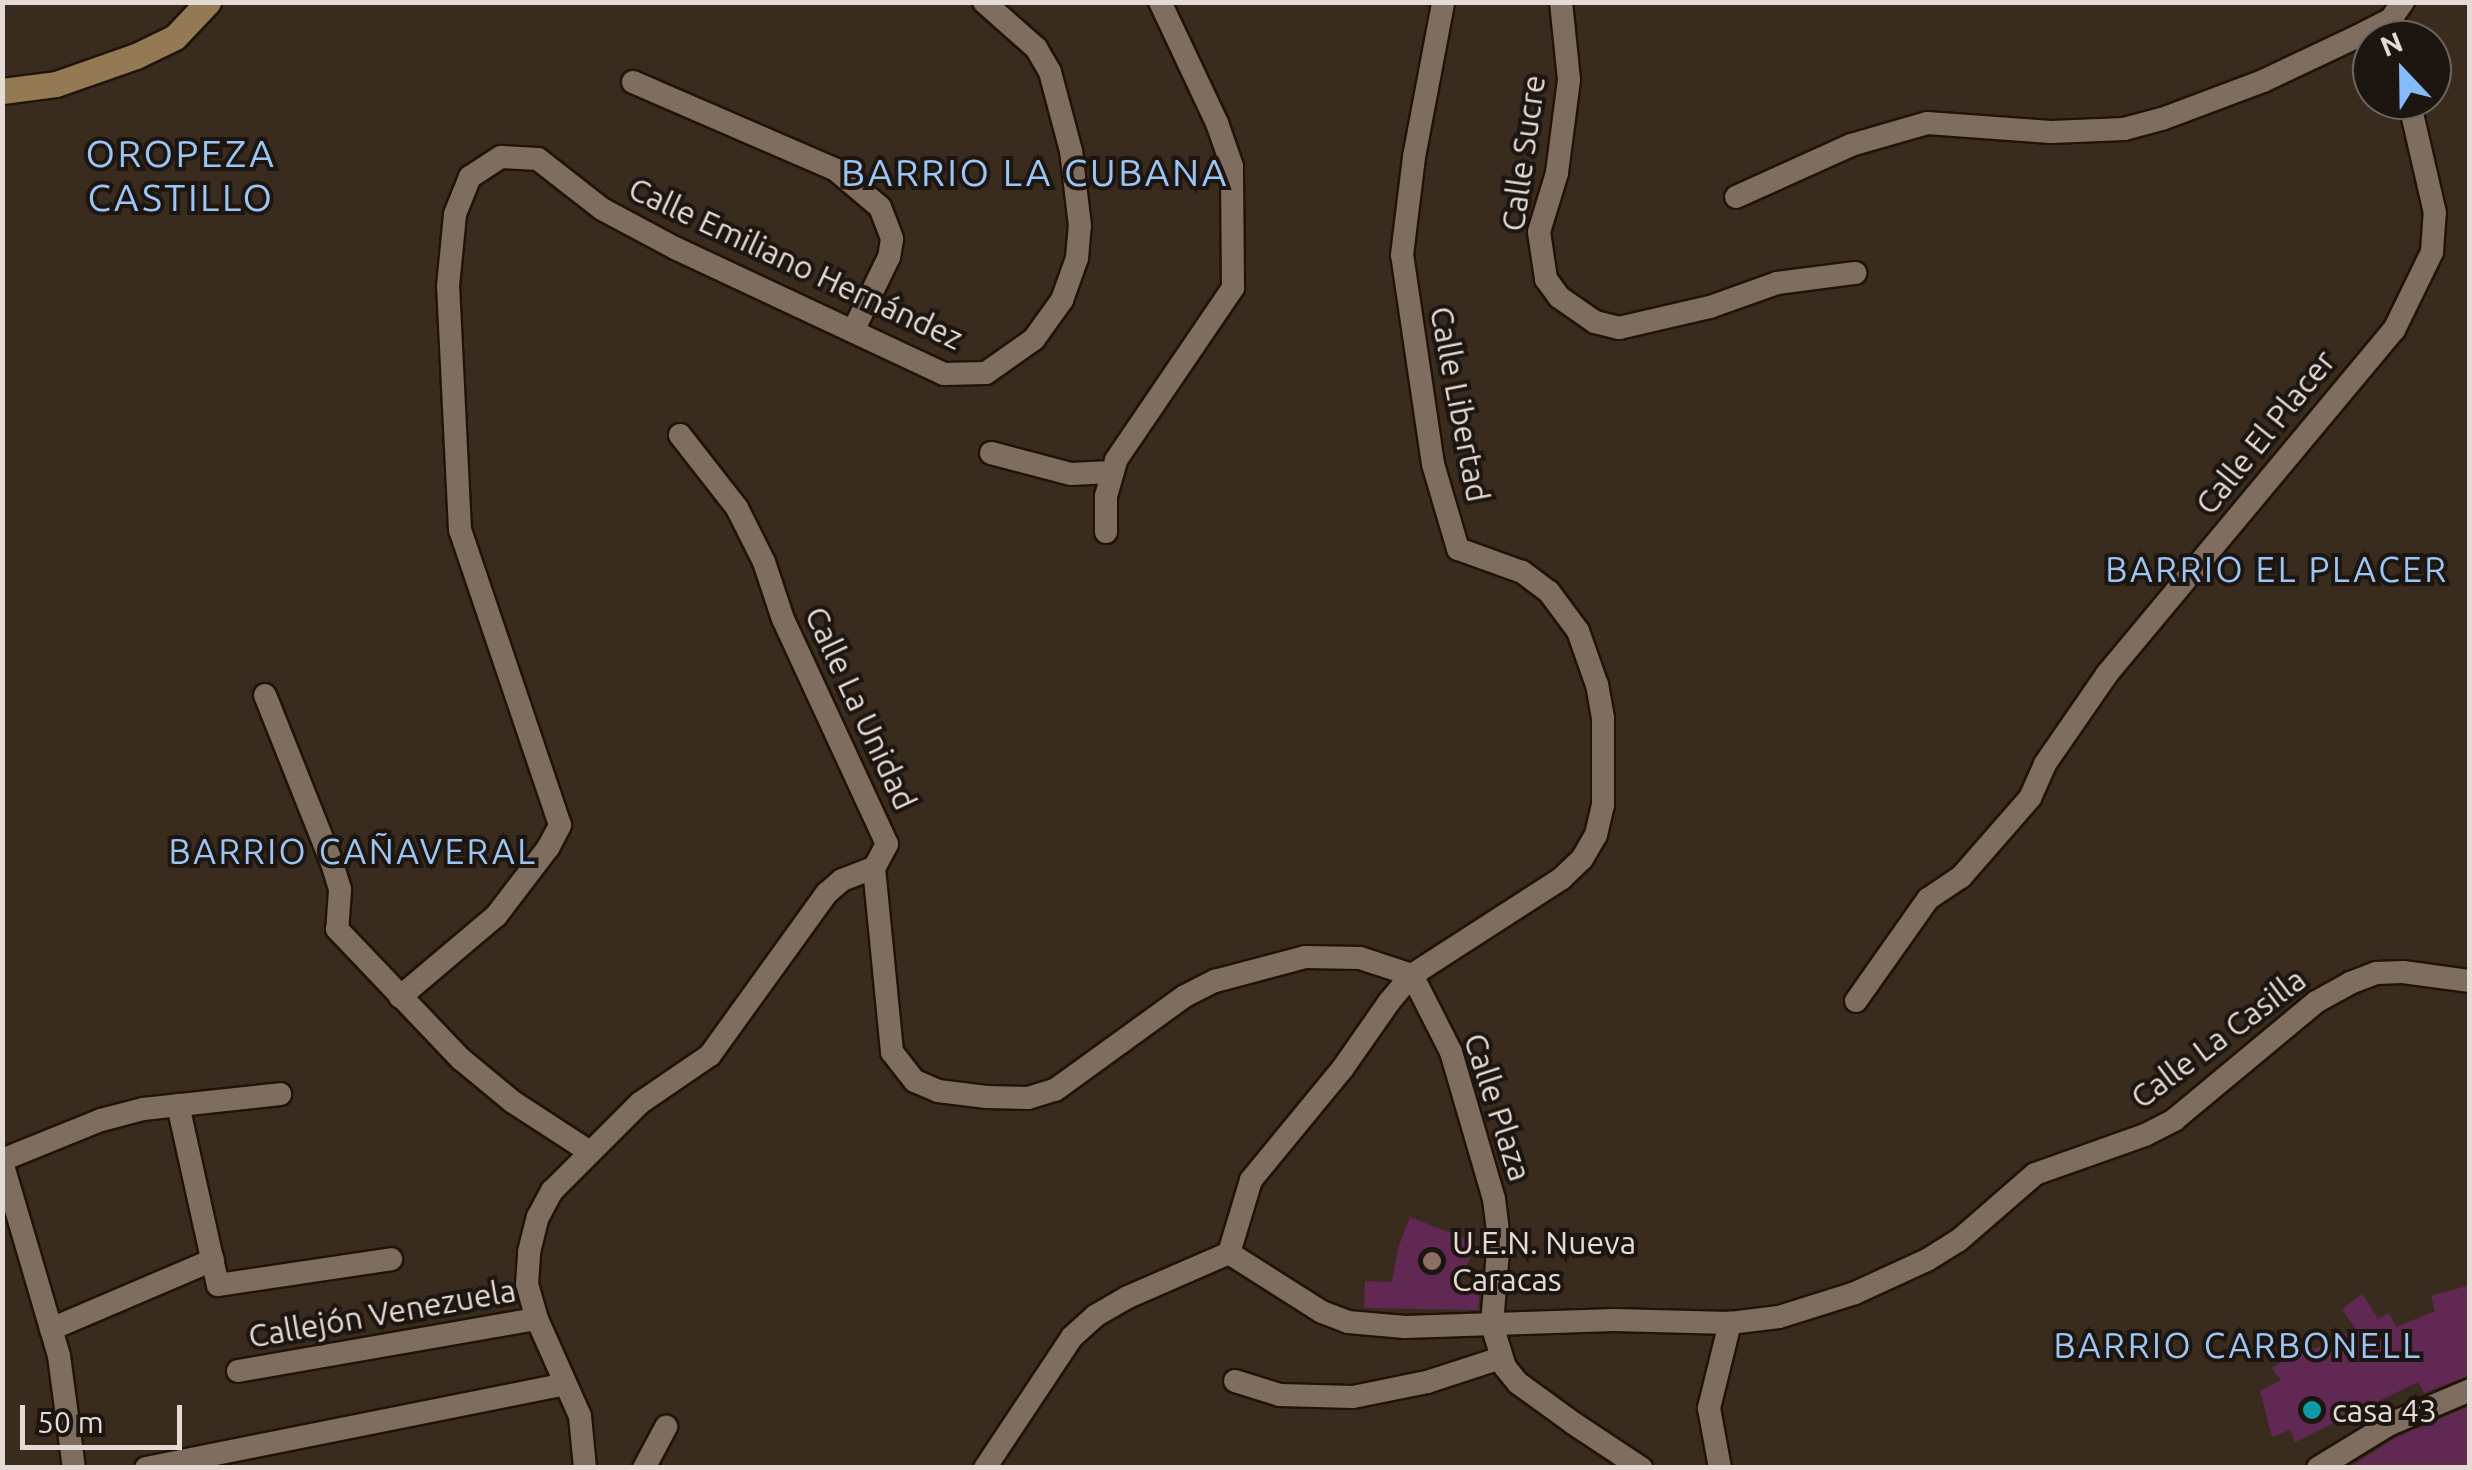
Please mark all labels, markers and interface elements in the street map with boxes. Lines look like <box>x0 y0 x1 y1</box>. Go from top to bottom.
north arrow <box>2352 20 2452 120</box>
text: N <box>2376 25 2407 62</box>
street label: Calle Sucre <box>1493 72 1553 234</box>
district label: OROPEZA CASTILLO <box>85 131 277 220</box>
district label: BARRIO LA CUBANA <box>841 150 1229 196</box>
street label: Calle Emiliano Hernández <box>623 169 969 357</box>
street label: Calle Libertad <box>1422 303 1498 505</box>
street label: Calle El Placer <box>2187 342 2343 522</box>
district label: BARRIO EL PLACER <box>2105 548 2449 590</box>
street label: Calle La Unidad <box>797 600 925 816</box>
district label: BARRIO CAÑAVERAL <box>169 830 537 872</box>
street label: Calle La Casilla <box>2123 960 2313 1116</box>
street label: Calle Plaza <box>1456 1028 1540 1186</box>
place label: U.E.N. Nueva Caracas <box>1452 1224 1636 1299</box>
marker: U.E.N. Nueva Caracas <box>1421 1250 1443 1272</box>
street label: Callejón Venezuela <box>245 1271 519 1355</box>
district label: BARRIO CARBONELL <box>2053 1324 2423 1366</box>
scale bar <box>25 1385 188 1447</box>
place label: casa 43 <box>2332 1391 2437 1429</box>
marker: casa 43 <box>2301 1399 2323 1421</box>
text: 50 m <box>37 1405 104 1439</box>

